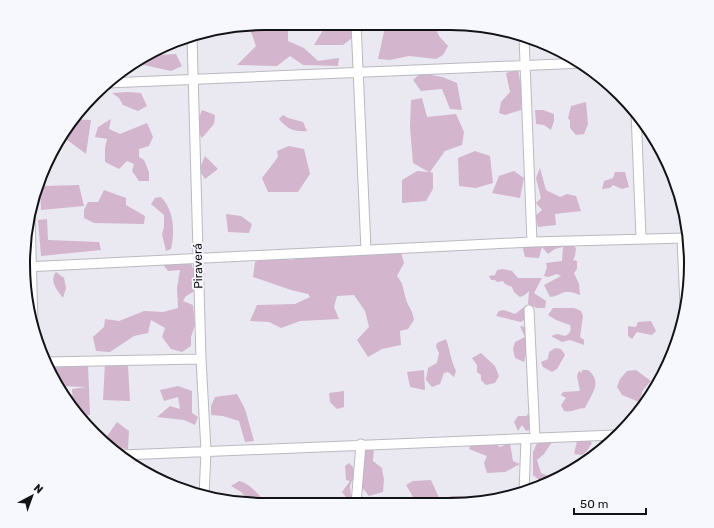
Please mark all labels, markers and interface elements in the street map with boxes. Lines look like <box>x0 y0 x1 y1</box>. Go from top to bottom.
street label: Piraverá <box>191 243 205 289</box>
north arrow <box>12 476 52 516</box>
text: N <box>31 481 46 496</box>
scale bar <box>574 490 646 516</box>
text: 50 m <box>580 497 608 511</box>

